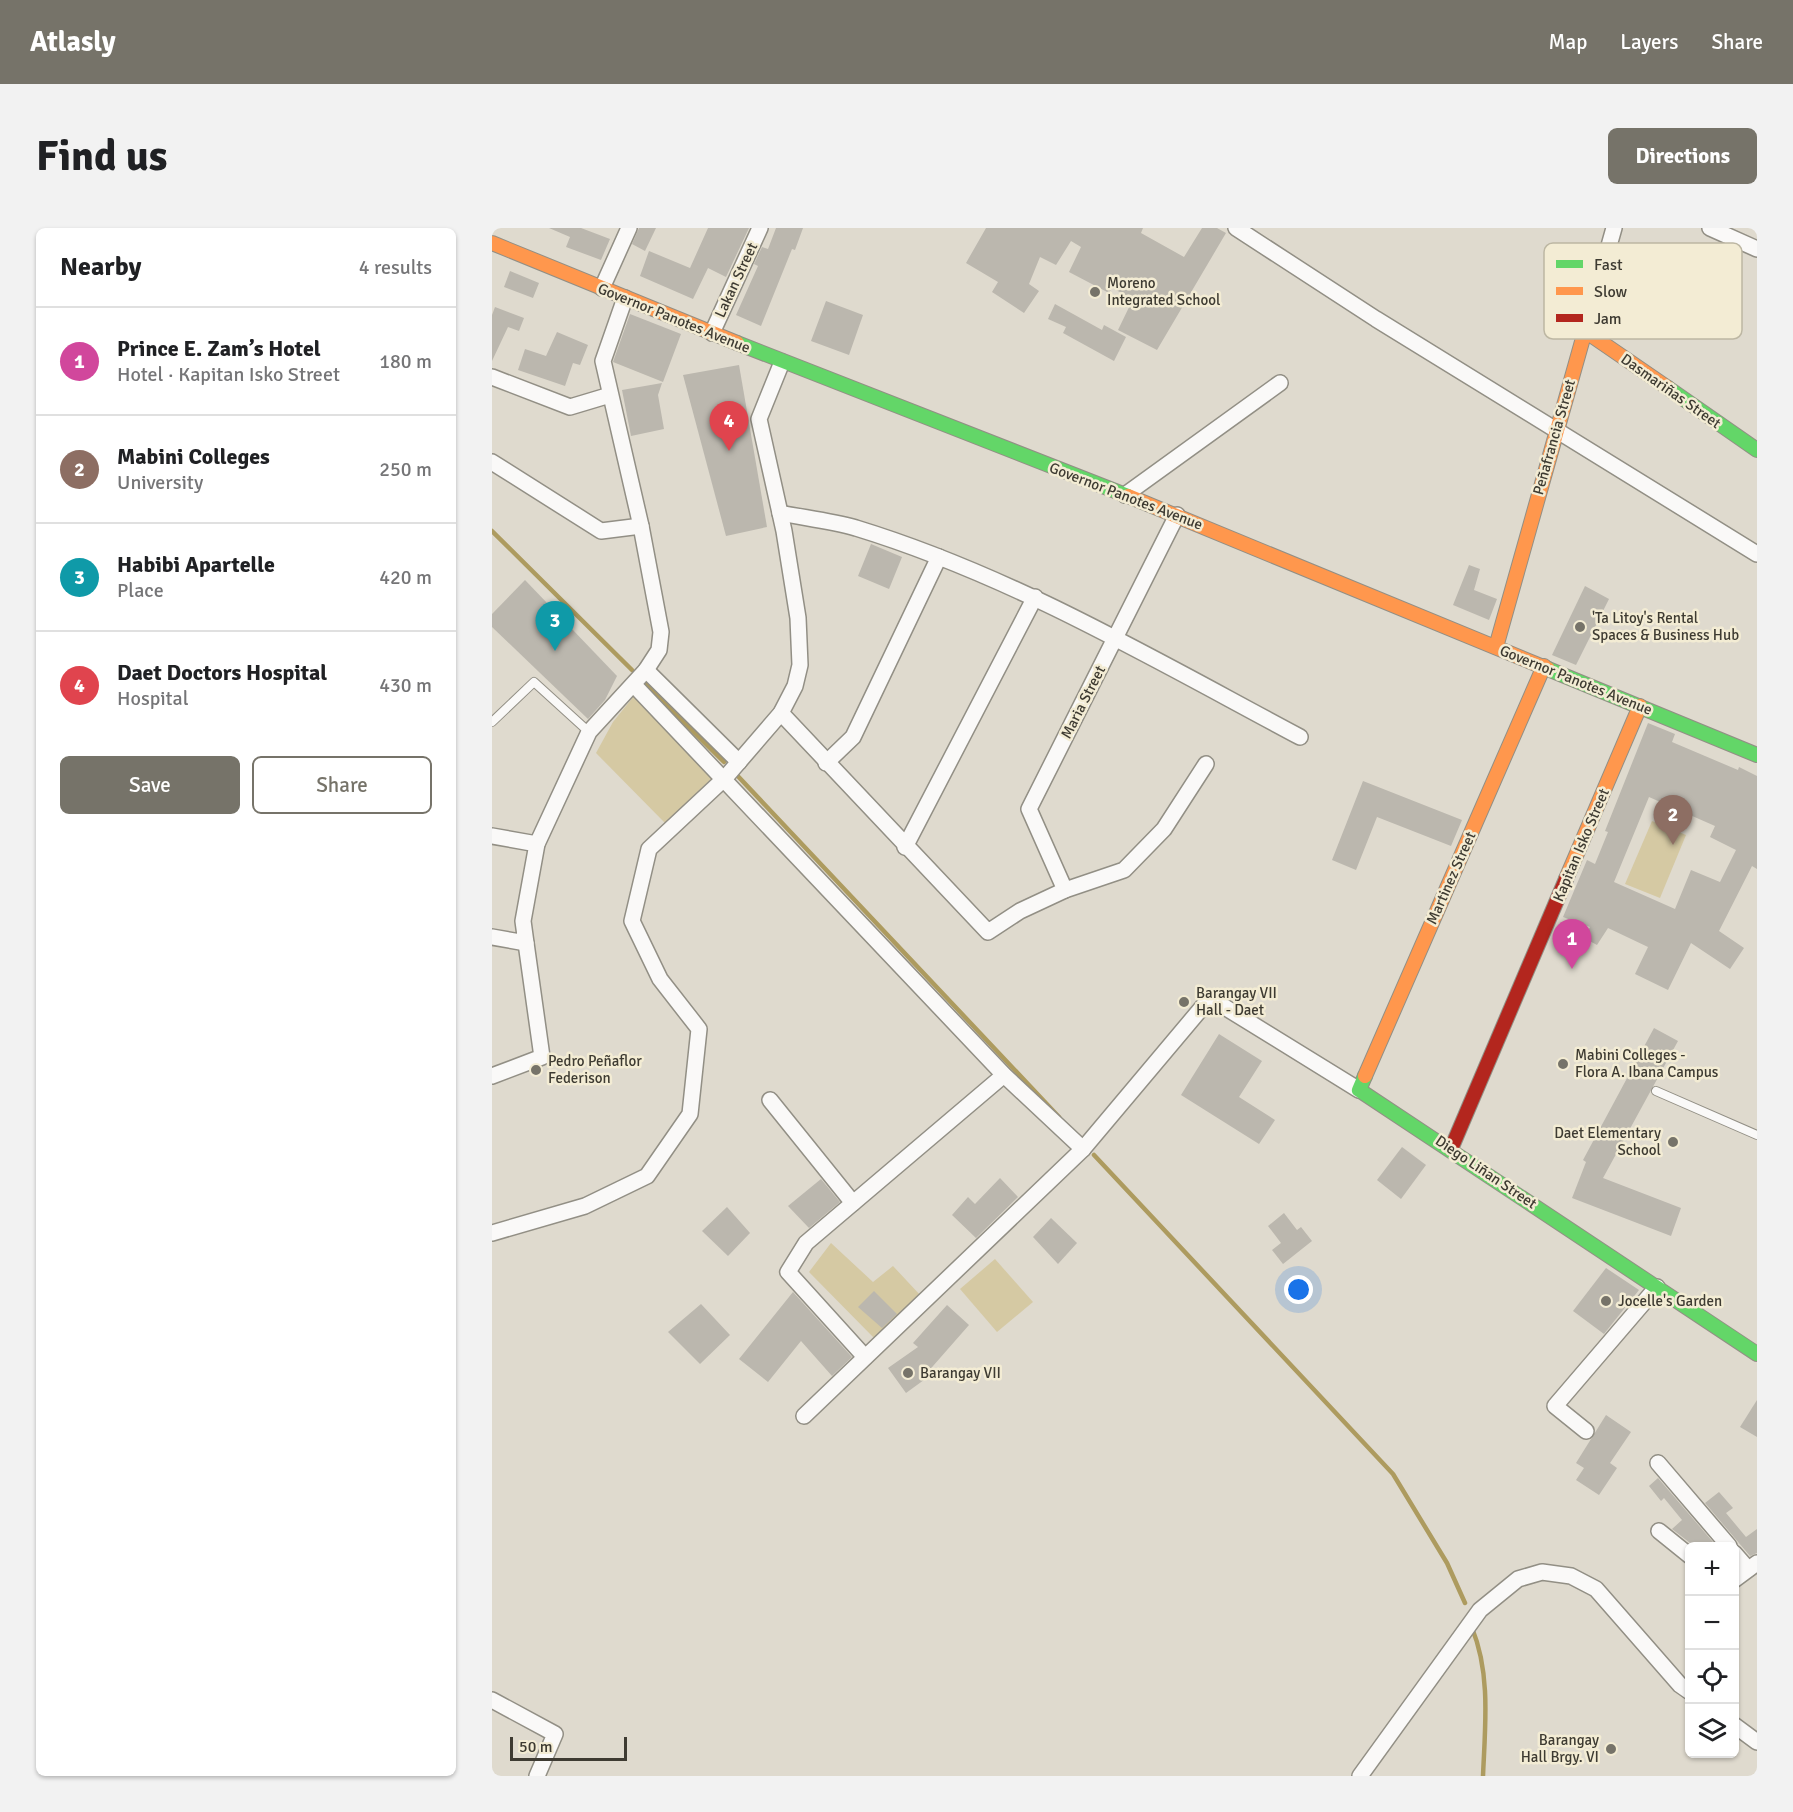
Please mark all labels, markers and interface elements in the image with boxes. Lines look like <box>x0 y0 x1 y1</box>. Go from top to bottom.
text: Atlasly <box>30 25 116 59</box>
text: Map <box>1549 29 1587 55</box>
text: Layers <box>1620 29 1678 55</box>
text: Share <box>1711 29 1763 55</box>
button: Directions <box>1608 128 1757 184</box>
text: Find us <box>36 131 167 182</box>
street label: Lakan Street <box>711 239 761 321</box>
legend <box>1544 243 1742 339</box>
text: Nearby <box>60 251 141 283</box>
text: 4 results <box>359 255 432 280</box>
text: Fast <box>1594 255 1623 275</box>
place label: Moreno Integrated School <box>1107 274 1220 309</box>
street label: Governor Panotes Avenue <box>595 279 753 357</box>
text: Slow <box>1594 282 1628 302</box>
marker: Moreno Integrated School <box>1088 285 1102 299</box>
text: Jam <box>1594 309 1622 329</box>
text: Prince E. Zam’s Hotel <box>117 335 321 362</box>
text: 1 <box>74 349 85 374</box>
text: 180 m <box>379 349 432 374</box>
street label: Dasmariñas Street <box>1618 350 1724 432</box>
text: Hotel · Kapitan Isko Street <box>117 362 340 387</box>
street label: Peñafrancia Street <box>1529 377 1579 497</box>
pin: 4 <box>710 402 748 451</box>
text: Mabini Colleges <box>117 443 270 470</box>
text: 2 <box>74 457 85 482</box>
text: 250 m <box>379 457 432 482</box>
street label: Governor Panotes Avenue <box>1047 458 1205 534</box>
text: University <box>117 470 203 495</box>
text: Habibi Apartelle <box>117 551 275 578</box>
text: 3 <box>74 565 85 590</box>
text: 420 m <box>379 565 432 590</box>
text: Place <box>117 578 164 603</box>
pin: 3 <box>536 602 574 651</box>
place label: 'Ta Litoy's Rental Spaces & Business Hub <box>1592 609 1739 644</box>
marker: 'Ta Litoy's Rental Spaces & Business Hub <box>1573 620 1587 634</box>
street label: Governor Panotes Avenue <box>1497 641 1655 719</box>
text: Daet Doctors Hospital <box>117 659 327 686</box>
street label: Maria Street <box>1057 662 1109 742</box>
text: 4 <box>74 673 85 698</box>
text: 430 m <box>379 673 432 698</box>
text: Hospital <box>117 686 189 711</box>
button: Save <box>60 756 240 814</box>
button: Share <box>252 756 432 814</box>
street label: Kapitan Isko Street <box>1549 786 1613 904</box>
pin: 2 <box>1654 796 1692 845</box>
street label: Martinez Street <box>1422 829 1480 927</box>
pin: 1 <box>1552 920 1592 969</box>
place label: Barangay VII Hall - Daet <box>1196 984 1277 1019</box>
marker: Barangay VII Hall - Daet <box>1177 995 1191 1009</box>
place label: Mabini Colleges - Flora A. Ibana Campus <box>1575 1046 1719 1081</box>
place label: Pedro Peñaflor Federison <box>548 1052 642 1087</box>
marker: Mabini Colleges - Flora A. Ibana Campus <box>1556 1057 1570 1071</box>
marker: Pedro Peñaflor Federison <box>529 1063 543 1077</box>
place label: Daet Elementary School <box>1554 1124 1661 1159</box>
street label: Diego Liñan Street <box>1432 1131 1540 1213</box>
marker: Daet Elementary School <box>1666 1135 1680 1149</box>
your location <box>1284 1275 1313 1304</box>
place label: Jocelle's Garden <box>1618 1292 1722 1310</box>
marker: Jocelle's Garden <box>1599 1294 1613 1308</box>
place label: Barangay VII <box>920 1364 1001 1382</box>
marker: Barangay VII <box>901 1366 915 1380</box>
map controls <box>1685 1542 1739 1758</box>
button: + <box>1685 1542 1739 1596</box>
button: − <box>1685 1596 1739 1650</box>
button: locate <box>1685 1650 1739 1704</box>
button: layers <box>1685 1704 1739 1758</box>
place label: Barangay Hall Brgy. VI <box>1521 1731 1599 1766</box>
scale bar <box>510 1734 627 1762</box>
text: 50 m <box>519 1737 553 1757</box>
marker: Barangay Hall Brgy. VI <box>1604 1742 1618 1756</box>

